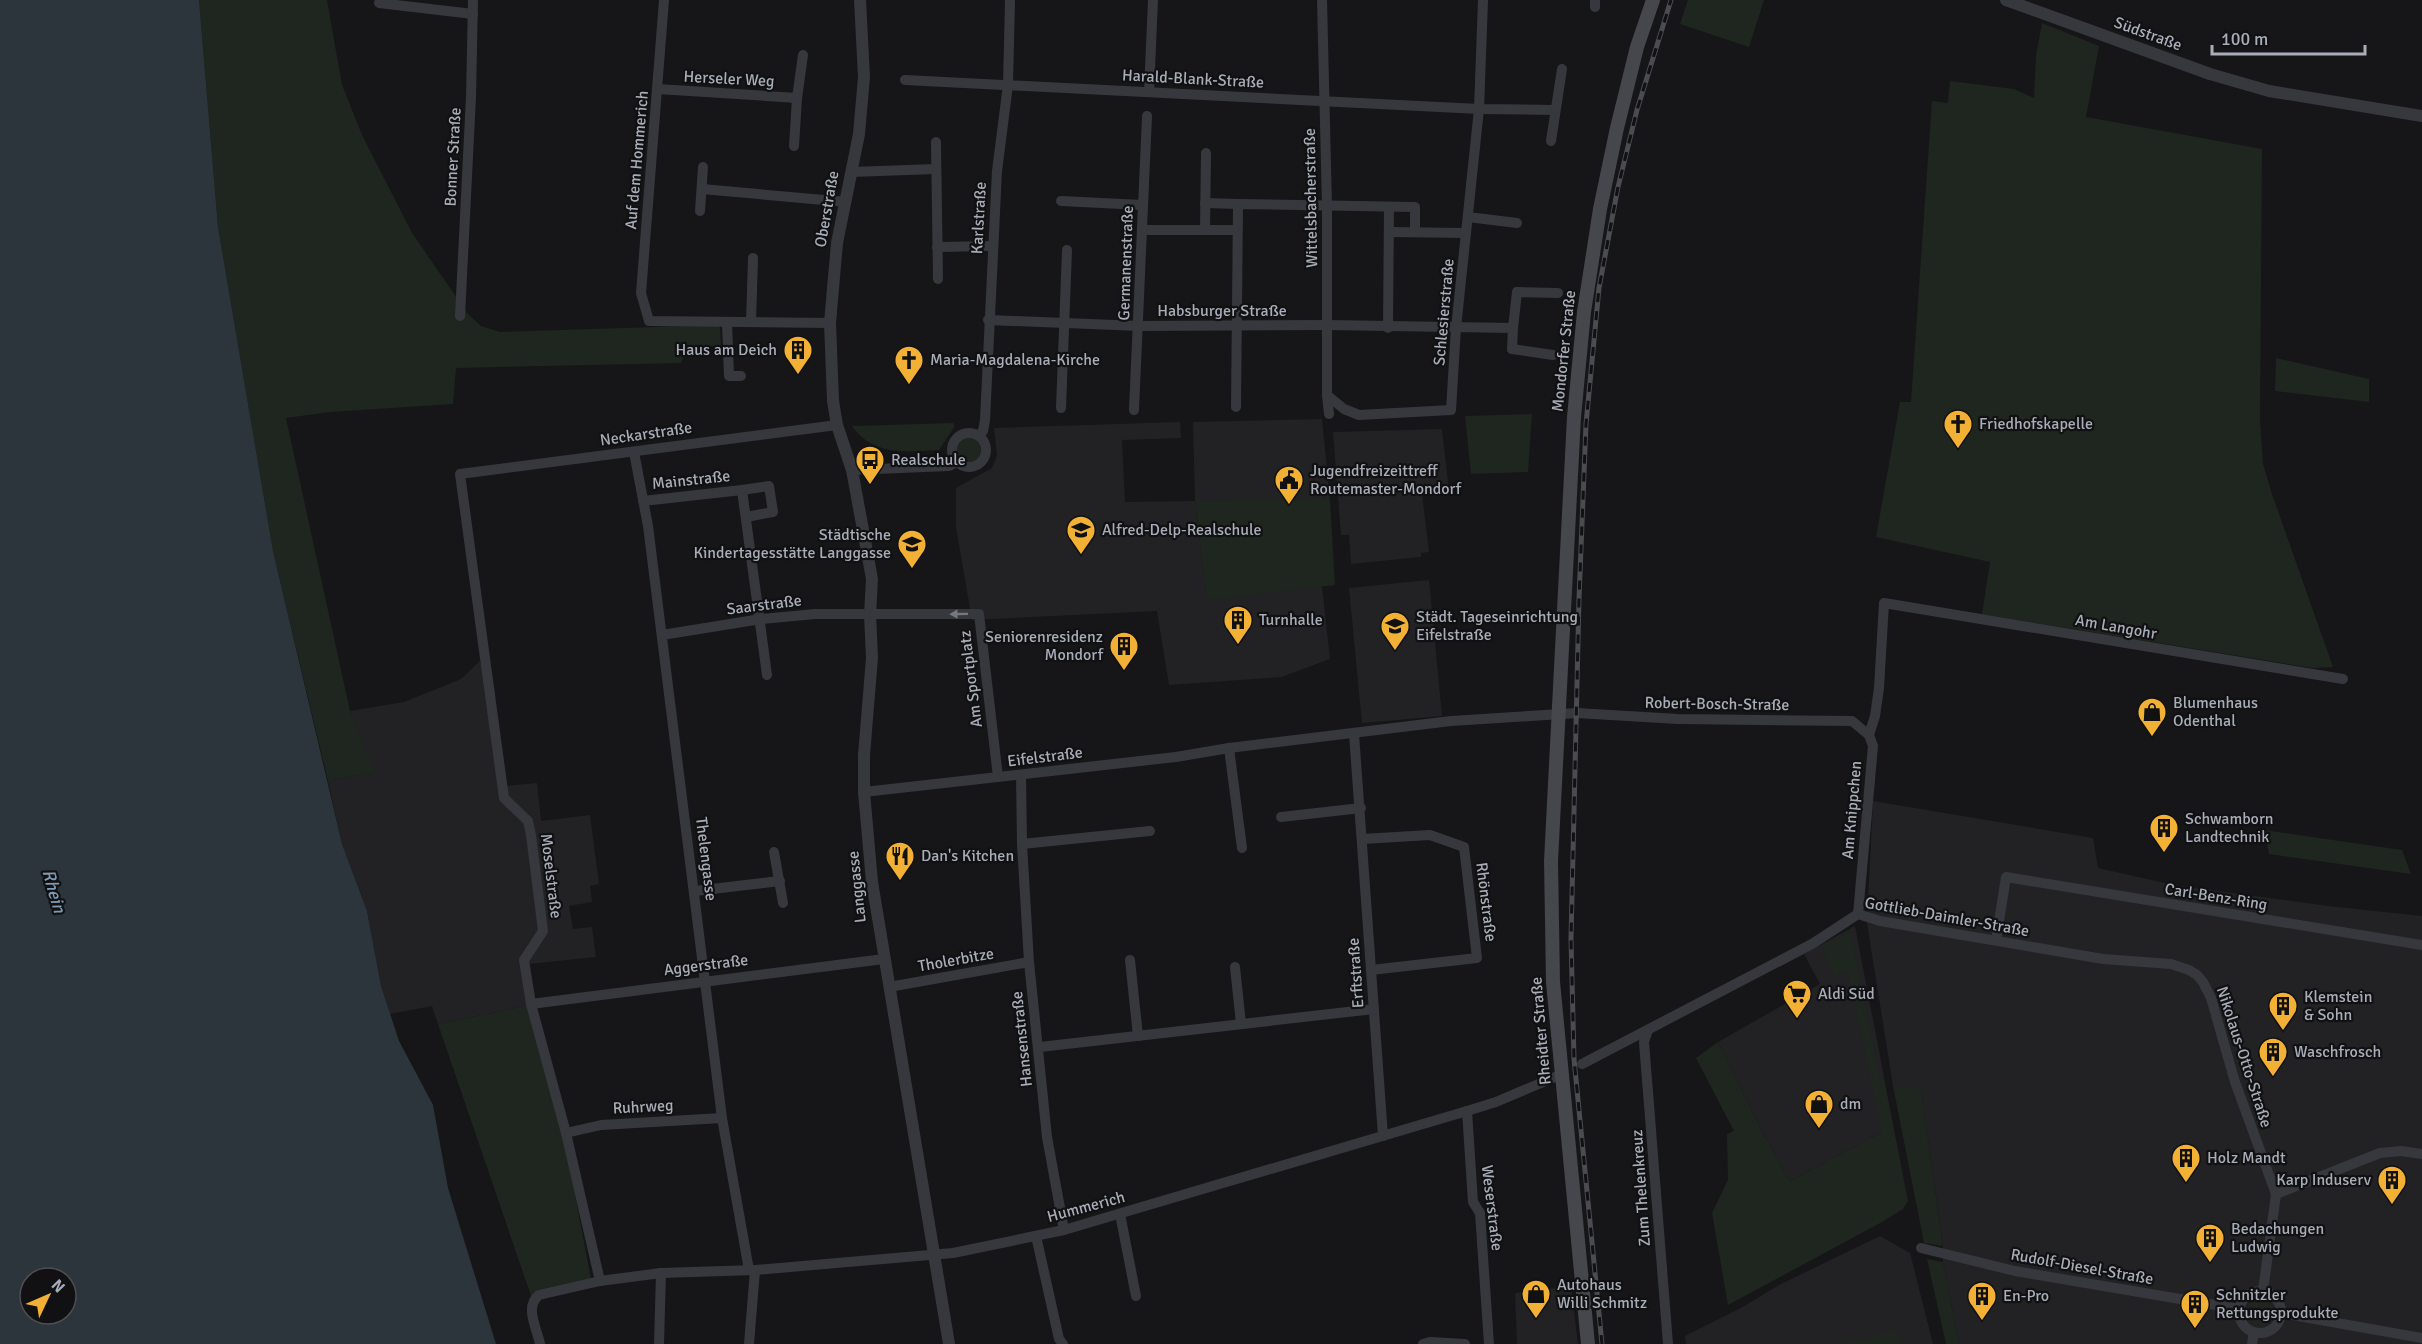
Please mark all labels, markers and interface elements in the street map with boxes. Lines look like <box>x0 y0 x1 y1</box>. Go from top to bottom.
street label: Südstraße <box>2111 13 2185 55</box>
scale bar <box>2212 18 2365 56</box>
text: 100 m <box>2221 28 2268 50</box>
street label: Harald-Blank-Straße <box>1121 65 1265 93</box>
street label: Herseler Weg <box>683 67 775 91</box>
street label: Auf dem Hommerich <box>621 90 653 230</box>
street label: Bonner Straße <box>440 107 466 207</box>
street label: Wittelsbacherstraße <box>1300 128 1322 268</box>
street label: Oberstraße <box>810 169 844 249</box>
street label: Karlstraße <box>967 181 991 255</box>
street label: Germanenstraße <box>1114 205 1138 321</box>
street label: Schlesierstraße <box>1429 258 1459 366</box>
street label: Mondorfer Straße <box>1548 289 1580 413</box>
street label: Habsburger Straße <box>1157 301 1287 321</box>
building icon: Haus am Deich <box>782 334 814 376</box>
place label: Haus am Deich <box>675 340 777 360</box>
church icon: Maria-Magdalena-Kirche <box>893 344 925 386</box>
place label: Maria-Magdalena-Kirche <box>930 350 1100 370</box>
church icon: Friedhofskapelle <box>1942 408 1974 450</box>
place label: Friedhofskapelle <box>1979 414 2093 434</box>
street label: Neckarstraße <box>599 418 693 450</box>
bus stop icon: Realschule <box>854 444 886 486</box>
place label: Realschule <box>891 450 966 470</box>
place label: Jugendfreizeittreff Routemaster-Mondorf <box>1310 461 1462 499</box>
public building icon: Jugendfreizeittreff Routemaster-Mondorf <box>1273 464 1305 506</box>
street label: Mainstraße <box>651 466 731 494</box>
school or university icon: Alfred-Delp-Realschule <box>1065 514 1097 556</box>
place label: Alfred-Delp-Realschule <box>1102 520 1261 540</box>
place label: Städtische Kindertagesstätte Langgasse <box>693 525 891 563</box>
school or university icon: Städtische Kindertagesstätte Langgasse <box>896 528 928 570</box>
street label: Saarstraße <box>725 590 803 620</box>
building icon: Turnhalle <box>1222 604 1254 646</box>
place label: Städt. Tageseinrichtung Eifelstraße <box>1416 607 1578 645</box>
one-way arrow <box>949 609 968 619</box>
place label: Turnhalle <box>1259 610 1323 630</box>
school or university icon: Städt. Tageseinrichtung Eifelstraße <box>1379 610 1411 652</box>
street label: Am Langohr <box>2074 610 2158 644</box>
place label: Seniorenresidenz Mondorf <box>985 627 1104 665</box>
street label: Am Sportplatz <box>955 629 987 729</box>
building icon: Seniorenresidenz Mondorf <box>1108 630 1140 672</box>
street label: Robert-Bosch-Straße <box>1644 693 1790 715</box>
place label: Blumenhaus Odenthal <box>2173 693 2258 731</box>
shop icon: Blumenhaus Odenthal <box>2136 696 2168 738</box>
street label: Eifelstraße <box>1006 742 1084 772</box>
street label: Am Knippchen <box>1838 760 1866 860</box>
place label: Schwamborn Landtechnik <box>2185 809 2274 847</box>
building icon: Schwamborn Landtechnik <box>2148 812 2180 854</box>
street label: Thelengasse <box>691 816 721 902</box>
street label: Moselstraße <box>536 832 566 920</box>
restaurant icon: Dan's Kitchen <box>884 840 916 882</box>
place label: Dan's Kitchen <box>921 846 1014 866</box>
street label: Langgasse <box>843 850 871 924</box>
street label: Rhönstraße <box>1471 861 1501 943</box>
water label: Rhein <box>37 867 71 916</box>
street label: Carl-Benz-Ring <box>2163 879 2269 915</box>
street label: Gottlieb-Daimler-Straße <box>1863 893 2031 941</box>
street label: Erftstraße <box>1344 937 1368 1009</box>
street label: Tholerbitze <box>916 943 996 977</box>
street label: Aggerstraße <box>663 950 749 980</box>
street label: Rheidter Straße <box>1526 976 1556 1086</box>
supermarket icon: Aldi Süd <box>1781 978 1813 1020</box>
place label: Aldi Süd <box>1818 984 1875 1004</box>
street label: Nikolaus-Otto-Straße <box>2212 984 2276 1130</box>
place label: Klemstein & Sohn <box>2304 987 2372 1025</box>
street label: Hansenstraße <box>1007 990 1037 1088</box>
building icon: Klemstein & Sohn <box>2267 990 2299 1032</box>
building icon: Waschfrosch <box>2257 1036 2289 1078</box>
place label: Waschfrosch <box>2294 1042 2381 1062</box>
shop icon: dm <box>1803 1088 1835 1130</box>
place label: dm <box>1840 1094 1861 1114</box>
street label: Ruhrweg <box>612 1095 674 1119</box>
street label: Zum Thelenkreuz <box>1627 1129 1655 1247</box>
building icon: Holz Mandt <box>2170 1142 2202 1184</box>
place label: Holz Mandt <box>2207 1148 2286 1168</box>
street label: Weserstraße <box>1477 1164 1507 1252</box>
building icon: Karp Induserv <box>2376 1164 2408 1206</box>
place label: Karp Induserv <box>2276 1170 2372 1190</box>
street label: Hummerich <box>1045 1187 1127 1227</box>
place label: Bedachungen Ludwig <box>2231 1219 2324 1257</box>
building icon: Bedachungen Ludwig <box>2194 1222 2226 1264</box>
street label: Rudolf-Diesel-Straße <box>2009 1245 2155 1289</box>
north arrow <box>18 1266 78 1326</box>
text: N <box>47 1275 69 1297</box>
place label: Autohaus Willi Schmitz <box>1557 1275 1647 1313</box>
shop icon: Autohaus Willi Schmitz <box>1520 1278 1552 1320</box>
building icon: En-Pro <box>1966 1280 1998 1322</box>
place label: Schnitzler Rettungsprodukte <box>2216 1285 2339 1323</box>
place label: En-Pro <box>2003 1286 2049 1306</box>
building icon: Schnitzler Rettungsprodukte <box>2179 1288 2211 1330</box>

